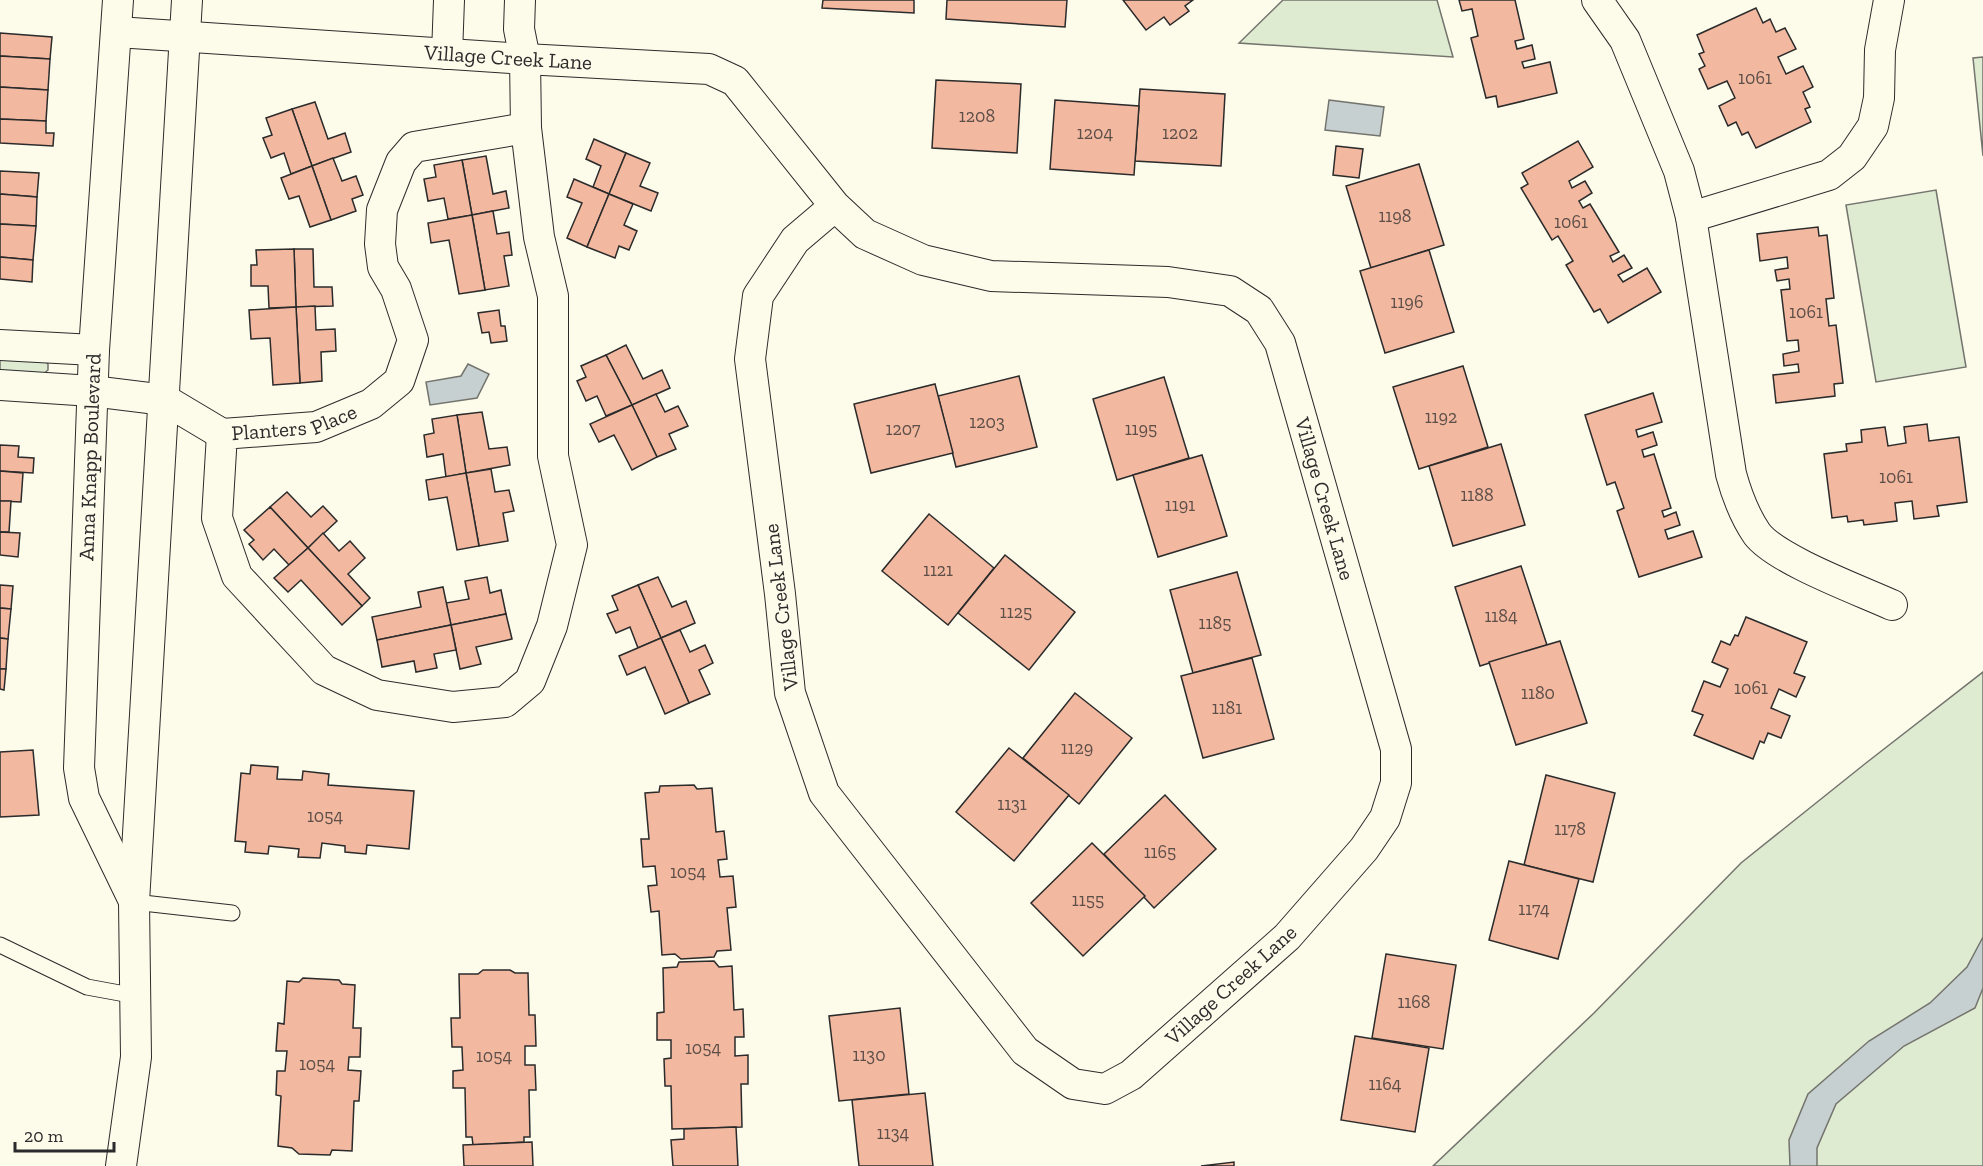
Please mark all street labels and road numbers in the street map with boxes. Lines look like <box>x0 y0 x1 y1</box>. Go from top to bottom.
street label: Village Creek Lane <box>423 39 593 75</box>
street label: Anna Knapp Boulevard <box>73 352 106 561</box>
street label: Planters Place <box>230 398 360 445</box>
street label: Village Creek Lane <box>1290 414 1360 583</box>
street label: Village Creek Lane <box>758 522 803 693</box>
street label: Village Creek Lane <box>1159 919 1301 1051</box>

